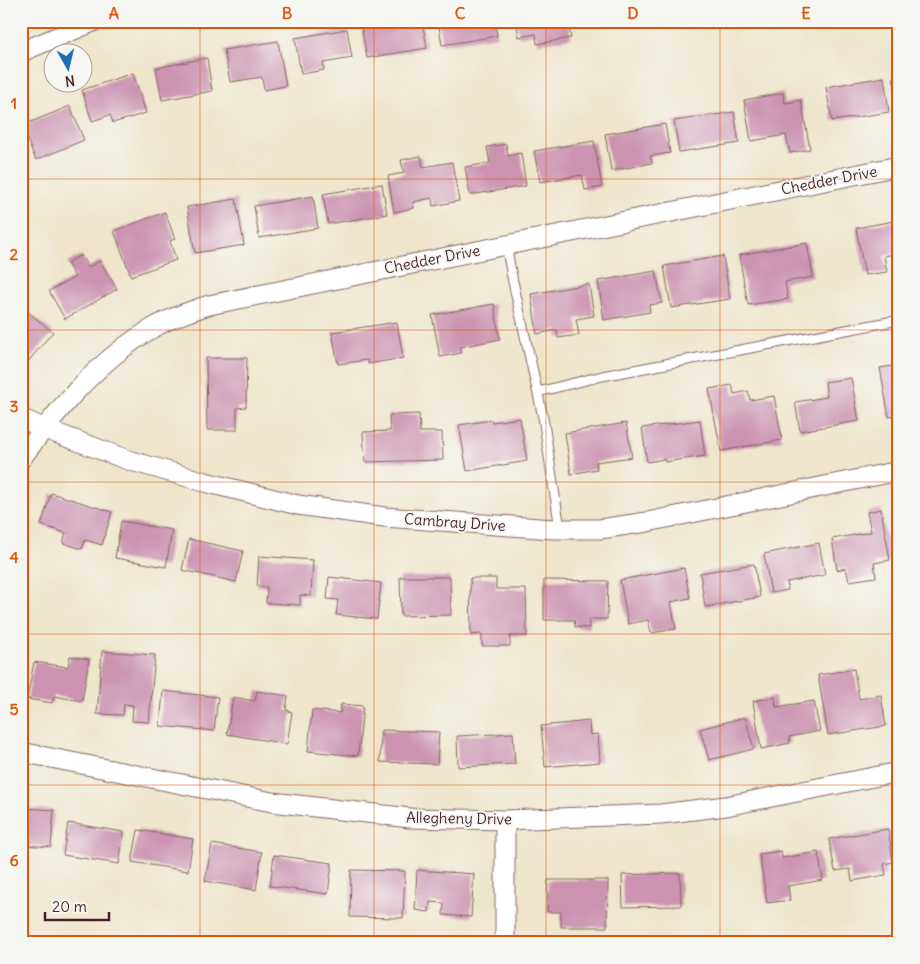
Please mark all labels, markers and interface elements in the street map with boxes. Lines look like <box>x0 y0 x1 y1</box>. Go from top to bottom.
text: A <box>109 3 119 23</box>
text: B <box>282 3 293 23</box>
text: C <box>455 3 466 23</box>
text: D <box>627 3 639 23</box>
text: E <box>801 3 811 23</box>
north arrow <box>42 42 92 92</box>
text: N <box>64 71 76 90</box>
text: 1 <box>11 93 17 113</box>
street label: Chedder Drive <box>779 161 879 199</box>
street label: Chedder Drive <box>382 240 482 278</box>
text: 2 <box>10 244 19 264</box>
text: 3 <box>9 396 19 416</box>
street label: Cambray Drive <box>404 509 506 535</box>
text: 4 <box>9 547 19 567</box>
text: 5 <box>9 699 19 719</box>
street label: Allegheny Drive <box>406 808 512 828</box>
text: 6 <box>9 850 19 870</box>
scale bar <box>45 889 109 921</box>
text: 20 m <box>52 897 87 916</box>

